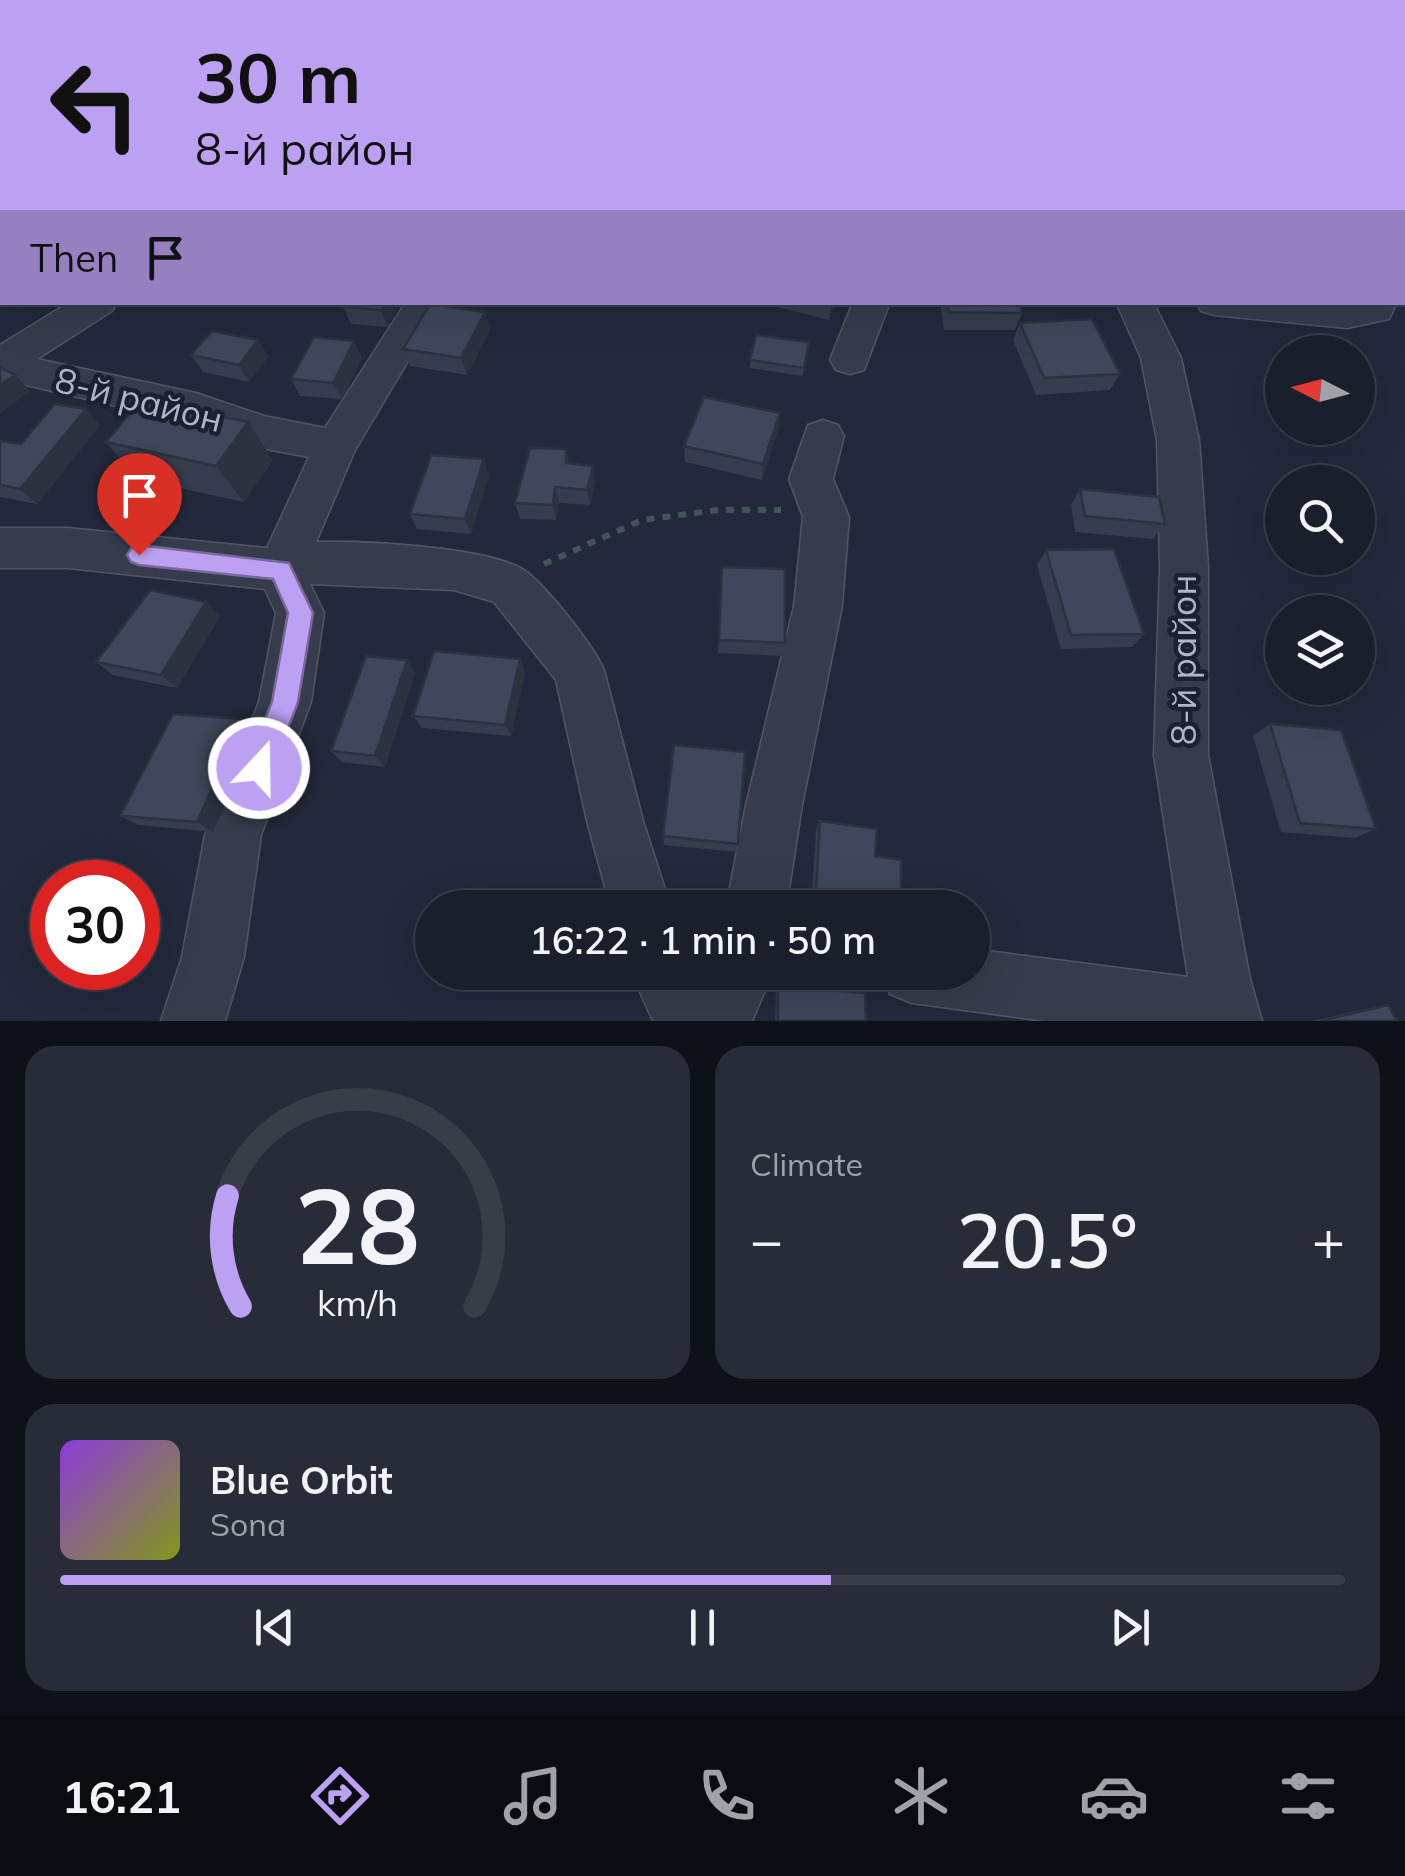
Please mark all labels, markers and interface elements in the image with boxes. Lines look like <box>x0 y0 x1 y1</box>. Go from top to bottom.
text: 30 m <box>195 33 361 121</box>
icon: left <box>30 40 160 170</box>
text: 8-й район <box>195 120 415 176</box>
icon: arrive <box>138 230 193 285</box>
text: Then <box>30 234 118 282</box>
north arrow <box>1265 335 1375 445</box>
map controls <box>1265 335 1375 705</box>
street label: 8-й район <box>51 357 227 441</box>
pin <box>97 453 182 556</box>
button: search <box>1265 465 1375 575</box>
icon: arrive <box>112 468 167 523</box>
street label: 8-й район <box>1161 575 1205 745</box>
button: layers <box>1265 595 1375 705</box>
position arrow <box>207 716 311 820</box>
speed limit sign: 30 <box>30 860 160 990</box>
text: 16:22 · 1 min · 50 m <box>529 916 876 964</box>
text: Climate <box>750 1144 863 1184</box>
text: 28 <box>295 1159 420 1290</box>
text: 20.5° <box>957 1193 1138 1287</box>
text: − <box>750 1205 783 1274</box>
text: + <box>1312 1205 1345 1274</box>
text: km/h <box>317 1280 398 1325</box>
text: Blue Orbit <box>210 1456 393 1504</box>
text: Sona <box>210 1504 286 1544</box>
icon: previous <box>247 1600 302 1655</box>
icon: pause <box>675 1600 730 1655</box>
icon: next <box>1103 1600 1158 1655</box>
icon: directions <box>305 1761 375 1831</box>
icon: music <box>498 1761 568 1831</box>
icon: phone <box>692 1761 762 1831</box>
icon: climate <box>886 1761 956 1831</box>
icon: car <box>1079 1761 1149 1831</box>
icon: filters <box>1273 1761 1343 1831</box>
text: 16:21 <box>62 1768 181 1824</box>

